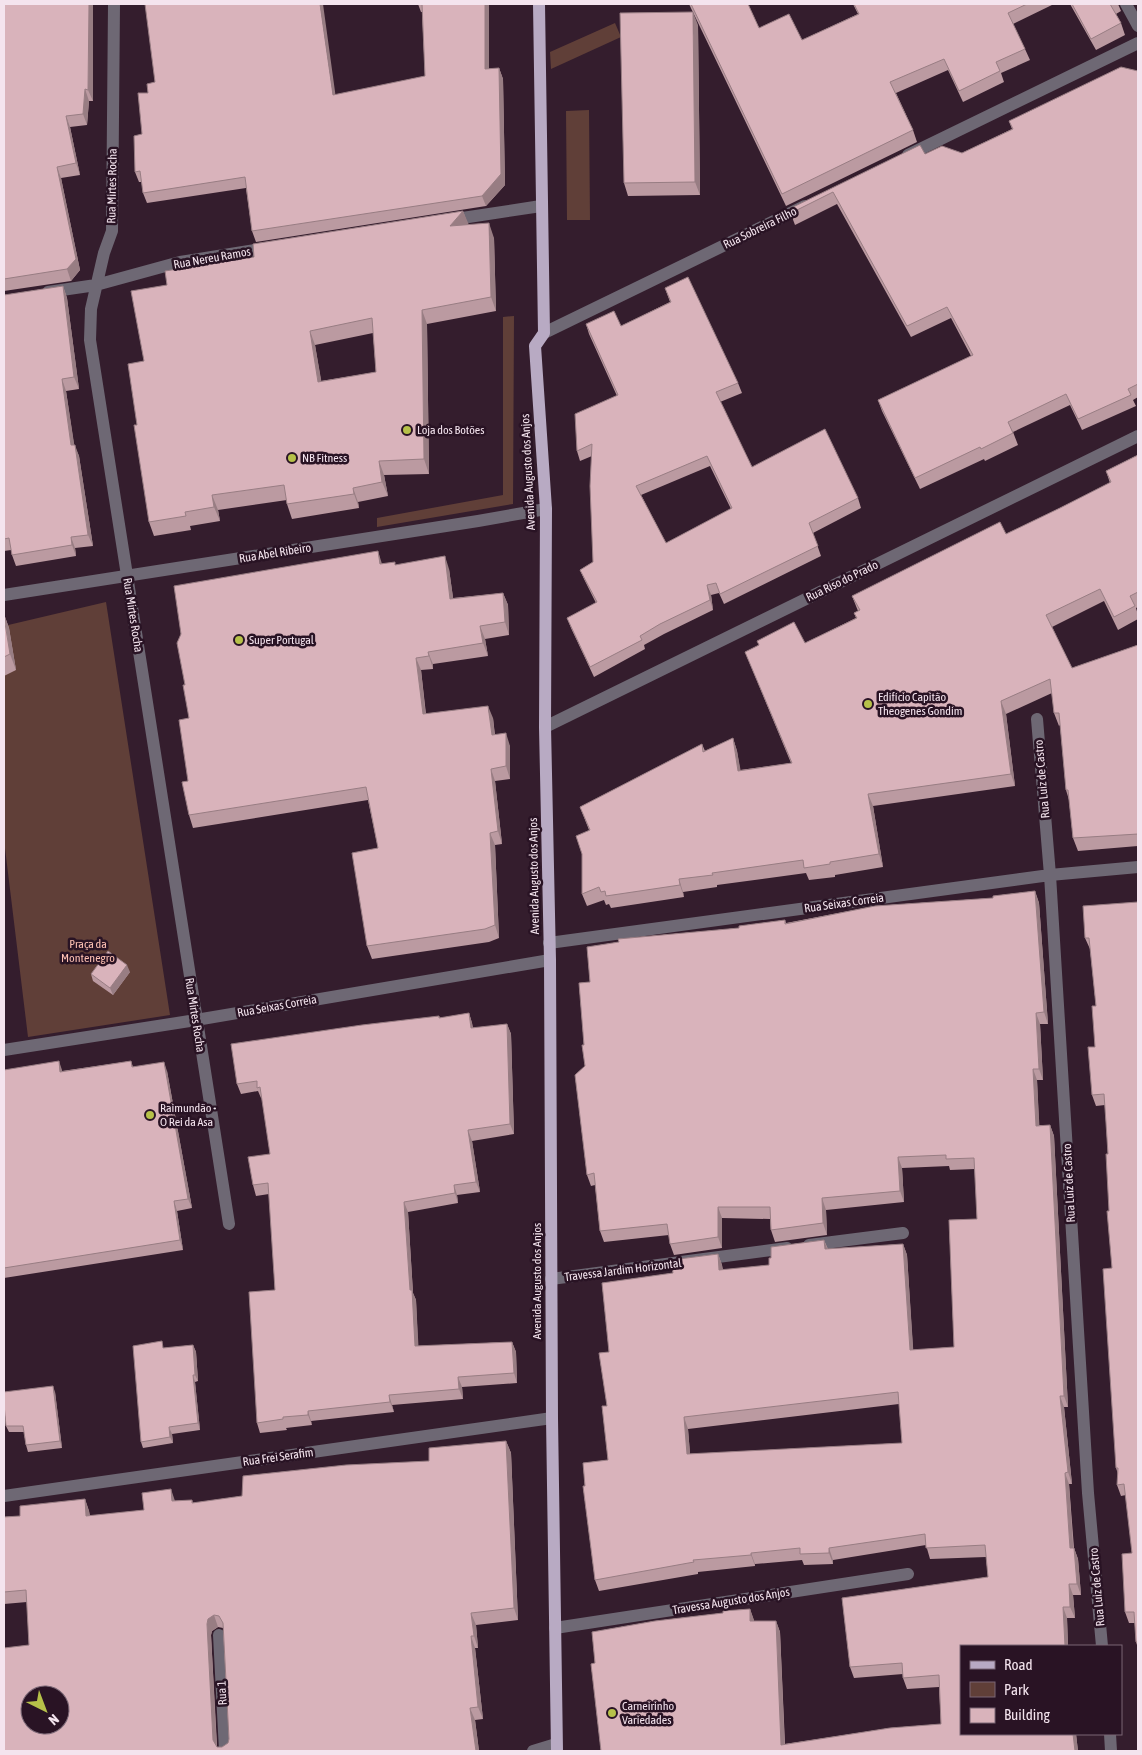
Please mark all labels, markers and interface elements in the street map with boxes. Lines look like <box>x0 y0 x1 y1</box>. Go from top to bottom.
street label: Rua Mirtes Rocha <box>104 148 120 224</box>
street label: Rua Sobreira Filho <box>721 204 799 252</box>
street label: Rua Nereu Ramos <box>172 244 252 272</box>
street label: Avenida Augusto dos Anjos <box>518 413 538 531</box>
place label: Loja dos Botões <box>417 423 484 437</box>
marker: Loja dos Botões <box>401 424 413 436</box>
place label: NB Fitness <box>302 451 347 465</box>
marker: NB Fitness <box>286 452 298 464</box>
street label: Rua Abel Ribeiro <box>238 540 312 566</box>
street label: Rua Riso do Prado <box>804 557 881 604</box>
street label: Rua Mirtes Rocha <box>120 577 146 653</box>
place label: Super Portugal <box>249 633 315 647</box>
marker: Super Portugal <box>233 634 245 646</box>
place label: Edifício Capitão Theogenes Gondim <box>878 690 962 718</box>
marker: Edifício Capitão Theogenes Gondim <box>862 698 874 710</box>
street label: Rua Luiz de Castro <box>1032 739 1052 819</box>
street label: Avenida Augusto dos Anjos <box>526 818 542 934</box>
street label: Rua Seixas Correia <box>803 890 885 916</box>
park label: Praça da Montenegro <box>61 937 115 965</box>
street label: Rua Mirtes Rocha <box>182 977 208 1053</box>
street label: Rua Seixas Correia <box>236 992 318 1020</box>
place label: Raimundão - O Rei da Asa <box>160 1101 216 1129</box>
marker: Raimundão - O Rei da Asa <box>144 1109 156 1121</box>
street label: Rua Luiz de Castro <box>1060 1143 1078 1223</box>
street label: Avenida Augusto dos Anjos <box>530 1223 544 1339</box>
street label: Travessa Jardim Horizontal <box>564 1256 683 1284</box>
street label: Rua Frei Serafim <box>242 1445 314 1469</box>
street label: Rua Luiz de Castro <box>1087 1547 1107 1627</box>
street label: Travessa Augusto dos Anjos <box>671 1585 791 1617</box>
legend <box>960 1645 1122 1735</box>
text: Road <box>1004 1656 1033 1673</box>
street label: Rua 1 <box>214 1680 230 1706</box>
text: Park <box>1004 1681 1029 1698</box>
north arrow <box>20 1685 70 1735</box>
place label: Carneirinho Variedades <box>622 1699 674 1727</box>
text: Building <box>1004 1706 1050 1723</box>
marker: Carneirinho Variedades <box>606 1707 618 1719</box>
text: N <box>45 1711 62 1728</box>

